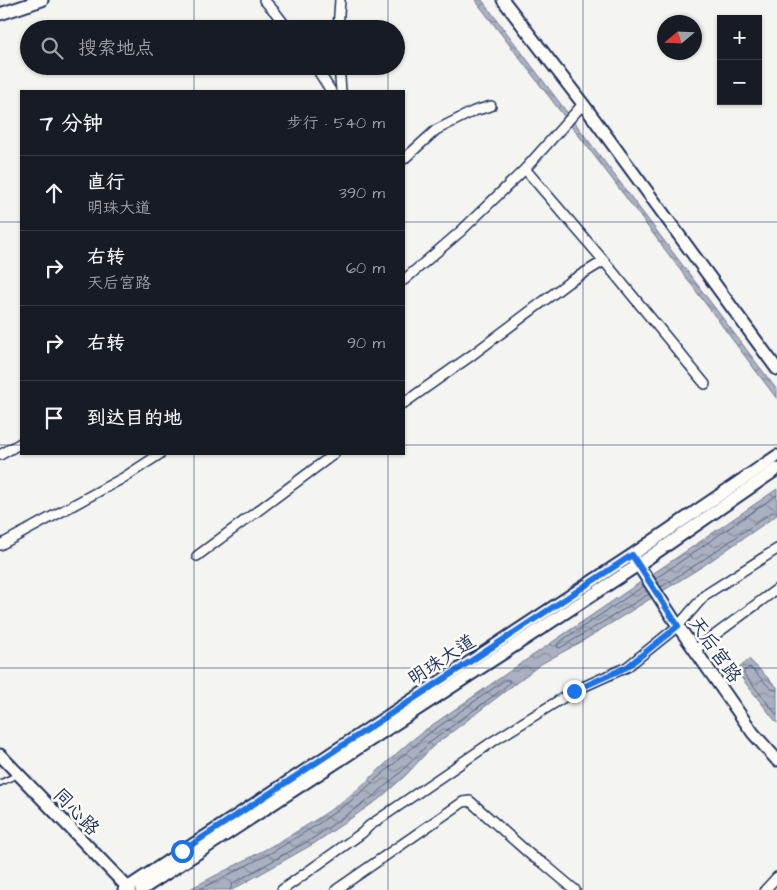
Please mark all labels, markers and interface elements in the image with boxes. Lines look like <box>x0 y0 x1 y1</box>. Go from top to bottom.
north arrow <box>657 15 702 60</box>
map controls <box>717 15 762 105</box>
button: + <box>717 15 762 60</box>
search box <box>20 20 405 75</box>
icon: search <box>38 34 66 62</box>
text: 搜索地点 <box>78 35 154 62</box>
button: − <box>717 60 762 105</box>
text: 7 分钟 <box>40 109 103 138</box>
text: 步行 · 540 m <box>287 112 385 134</box>
text: 直行 <box>87 169 125 196</box>
icon: ahead <box>40 179 68 207</box>
text: 390 m <box>339 182 385 204</box>
text: 明珠大道 <box>87 197 151 219</box>
text: 右转 <box>87 244 125 271</box>
icon: right <box>40 254 68 282</box>
text: 60 m <box>346 257 385 279</box>
text: 天后宫路 <box>87 272 151 294</box>
icon: right <box>40 329 68 357</box>
text: 右转 <box>87 330 125 357</box>
text: 90 m <box>347 332 385 354</box>
icon: arrive <box>40 404 68 432</box>
text: 到达目的地 <box>87 405 182 432</box>
street label: 天后宫路 <box>682 611 748 689</box>
street label: 明珠大道 <box>403 628 481 692</box>
route end <box>563 680 586 703</box>
street label: 同心路 <box>46 782 105 842</box>
route start <box>171 840 194 863</box>

